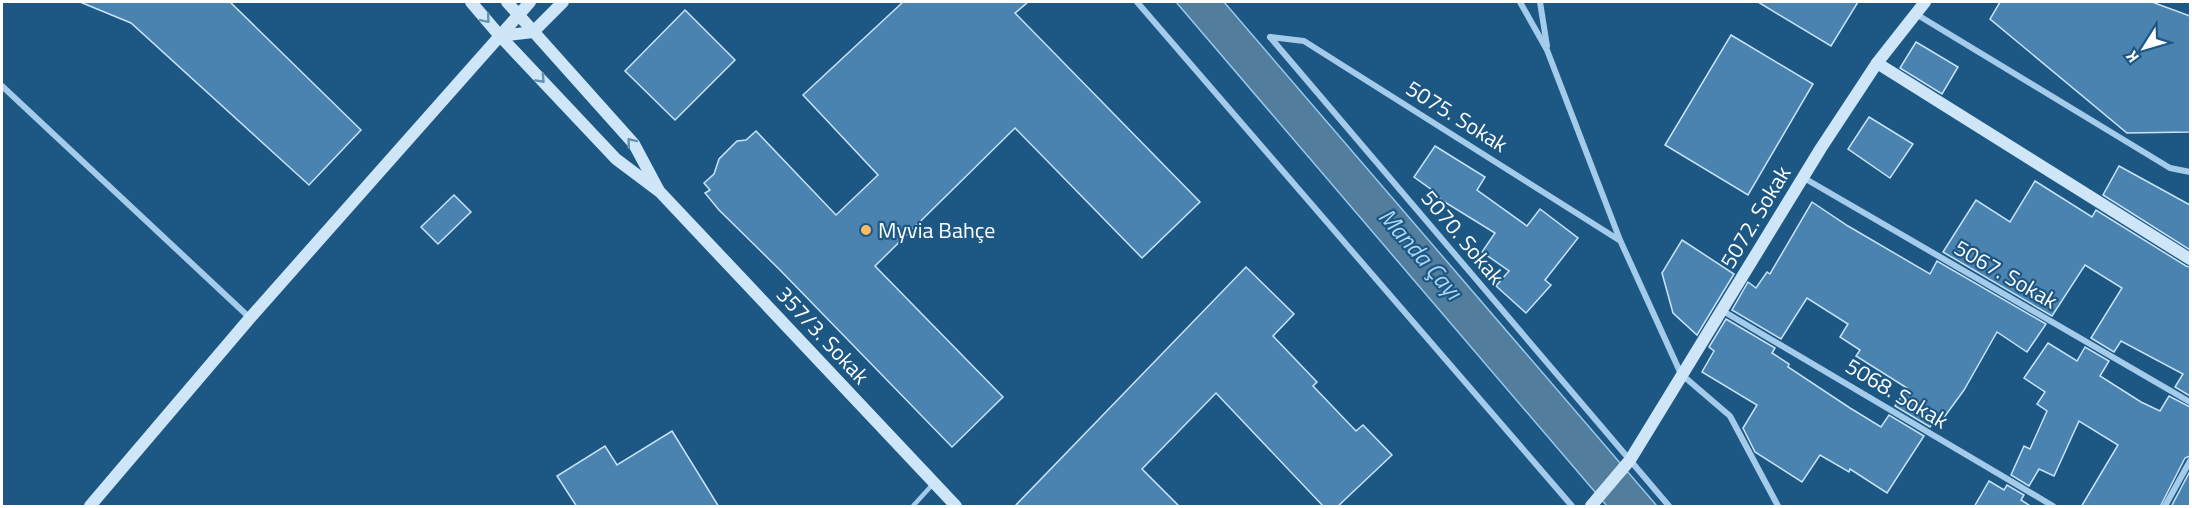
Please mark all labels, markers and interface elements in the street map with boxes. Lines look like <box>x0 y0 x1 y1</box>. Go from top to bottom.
one-way arrow <box>478 12 489 23</box>
north arrow <box>2114 18 2174 78</box>
text: K <box>2119 46 2144 68</box>
street label: 5075. Sokak <box>1399 71 1515 161</box>
one-way arrow <box>533 72 544 83</box>
one-way arrow <box>628 137 639 148</box>
street label: 5072. Sokak <box>1711 159 1799 275</box>
street label: 5070. Sokak <box>1413 182 1513 292</box>
water label: Manda Çayı <box>1371 199 1472 309</box>
place label: Myvia Bahçe <box>878 213 995 247</box>
marker: Myvia Bahçe <box>859 223 873 237</box>
street label: 5067. Sokak <box>1948 231 2064 318</box>
street label: 357/3. Sokak <box>768 278 878 392</box>
street label: 5068. Sokak <box>1839 349 1955 437</box>

